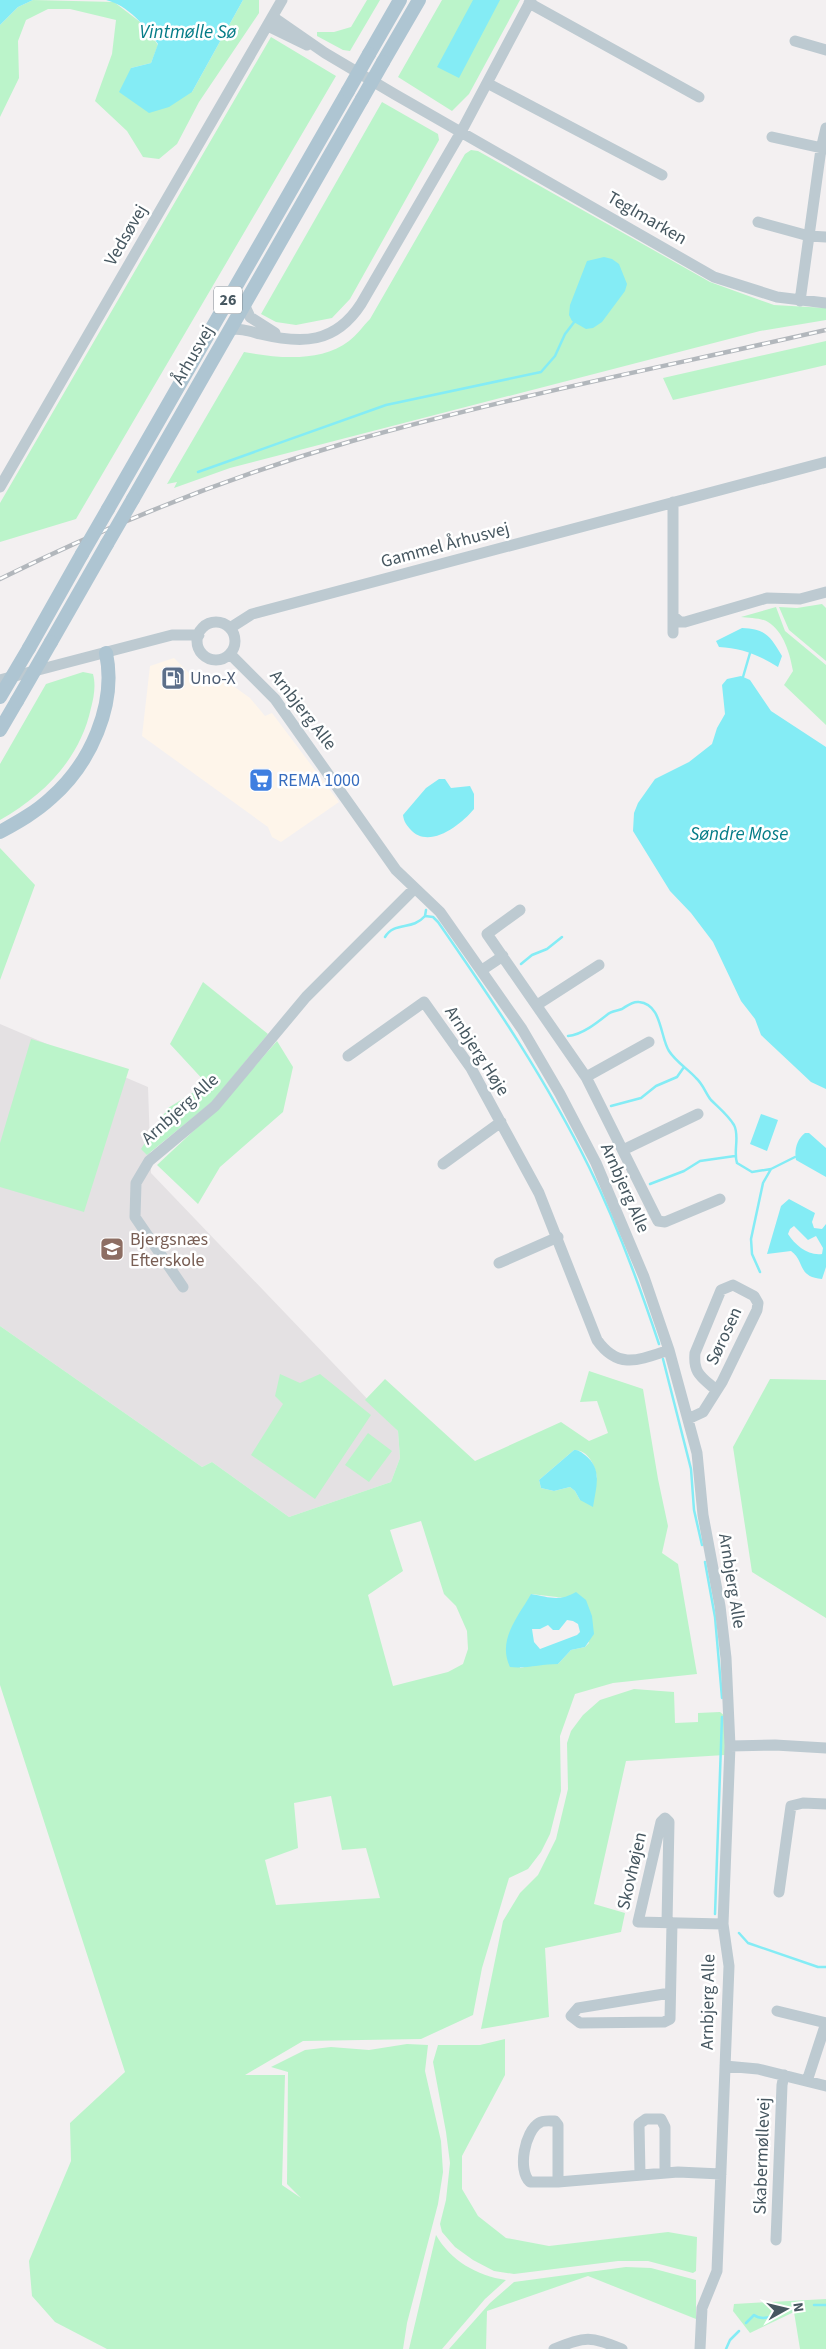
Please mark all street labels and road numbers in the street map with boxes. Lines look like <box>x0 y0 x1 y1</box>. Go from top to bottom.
street label: Teglmarken <box>602 185 692 251</box>
street label: Vedsøvej <box>98 200 154 270</box>
road number: 26 <box>214 286 242 314</box>
street label: Århusvej <box>166 321 220 389</box>
street label: Gammel Århusvej <box>378 516 512 574</box>
street label: Arnbjerg Alle <box>264 665 342 755</box>
street label: Arnbjerg Høje <box>439 1001 516 1101</box>
street label: Arnbjerg Alle <box>136 1068 224 1150</box>
street label: Arnbjerg Alle <box>594 1139 656 1237</box>
street label: Sørosen <box>700 1303 748 1369</box>
street label: Arnbjerg Alle <box>712 1532 752 1630</box>
street label: Skovhøjen <box>611 1830 653 1912</box>
street label: Arnbjerg Alle <box>695 1954 721 2050</box>
street label: Skabermøllevej <box>747 2097 777 2215</box>

